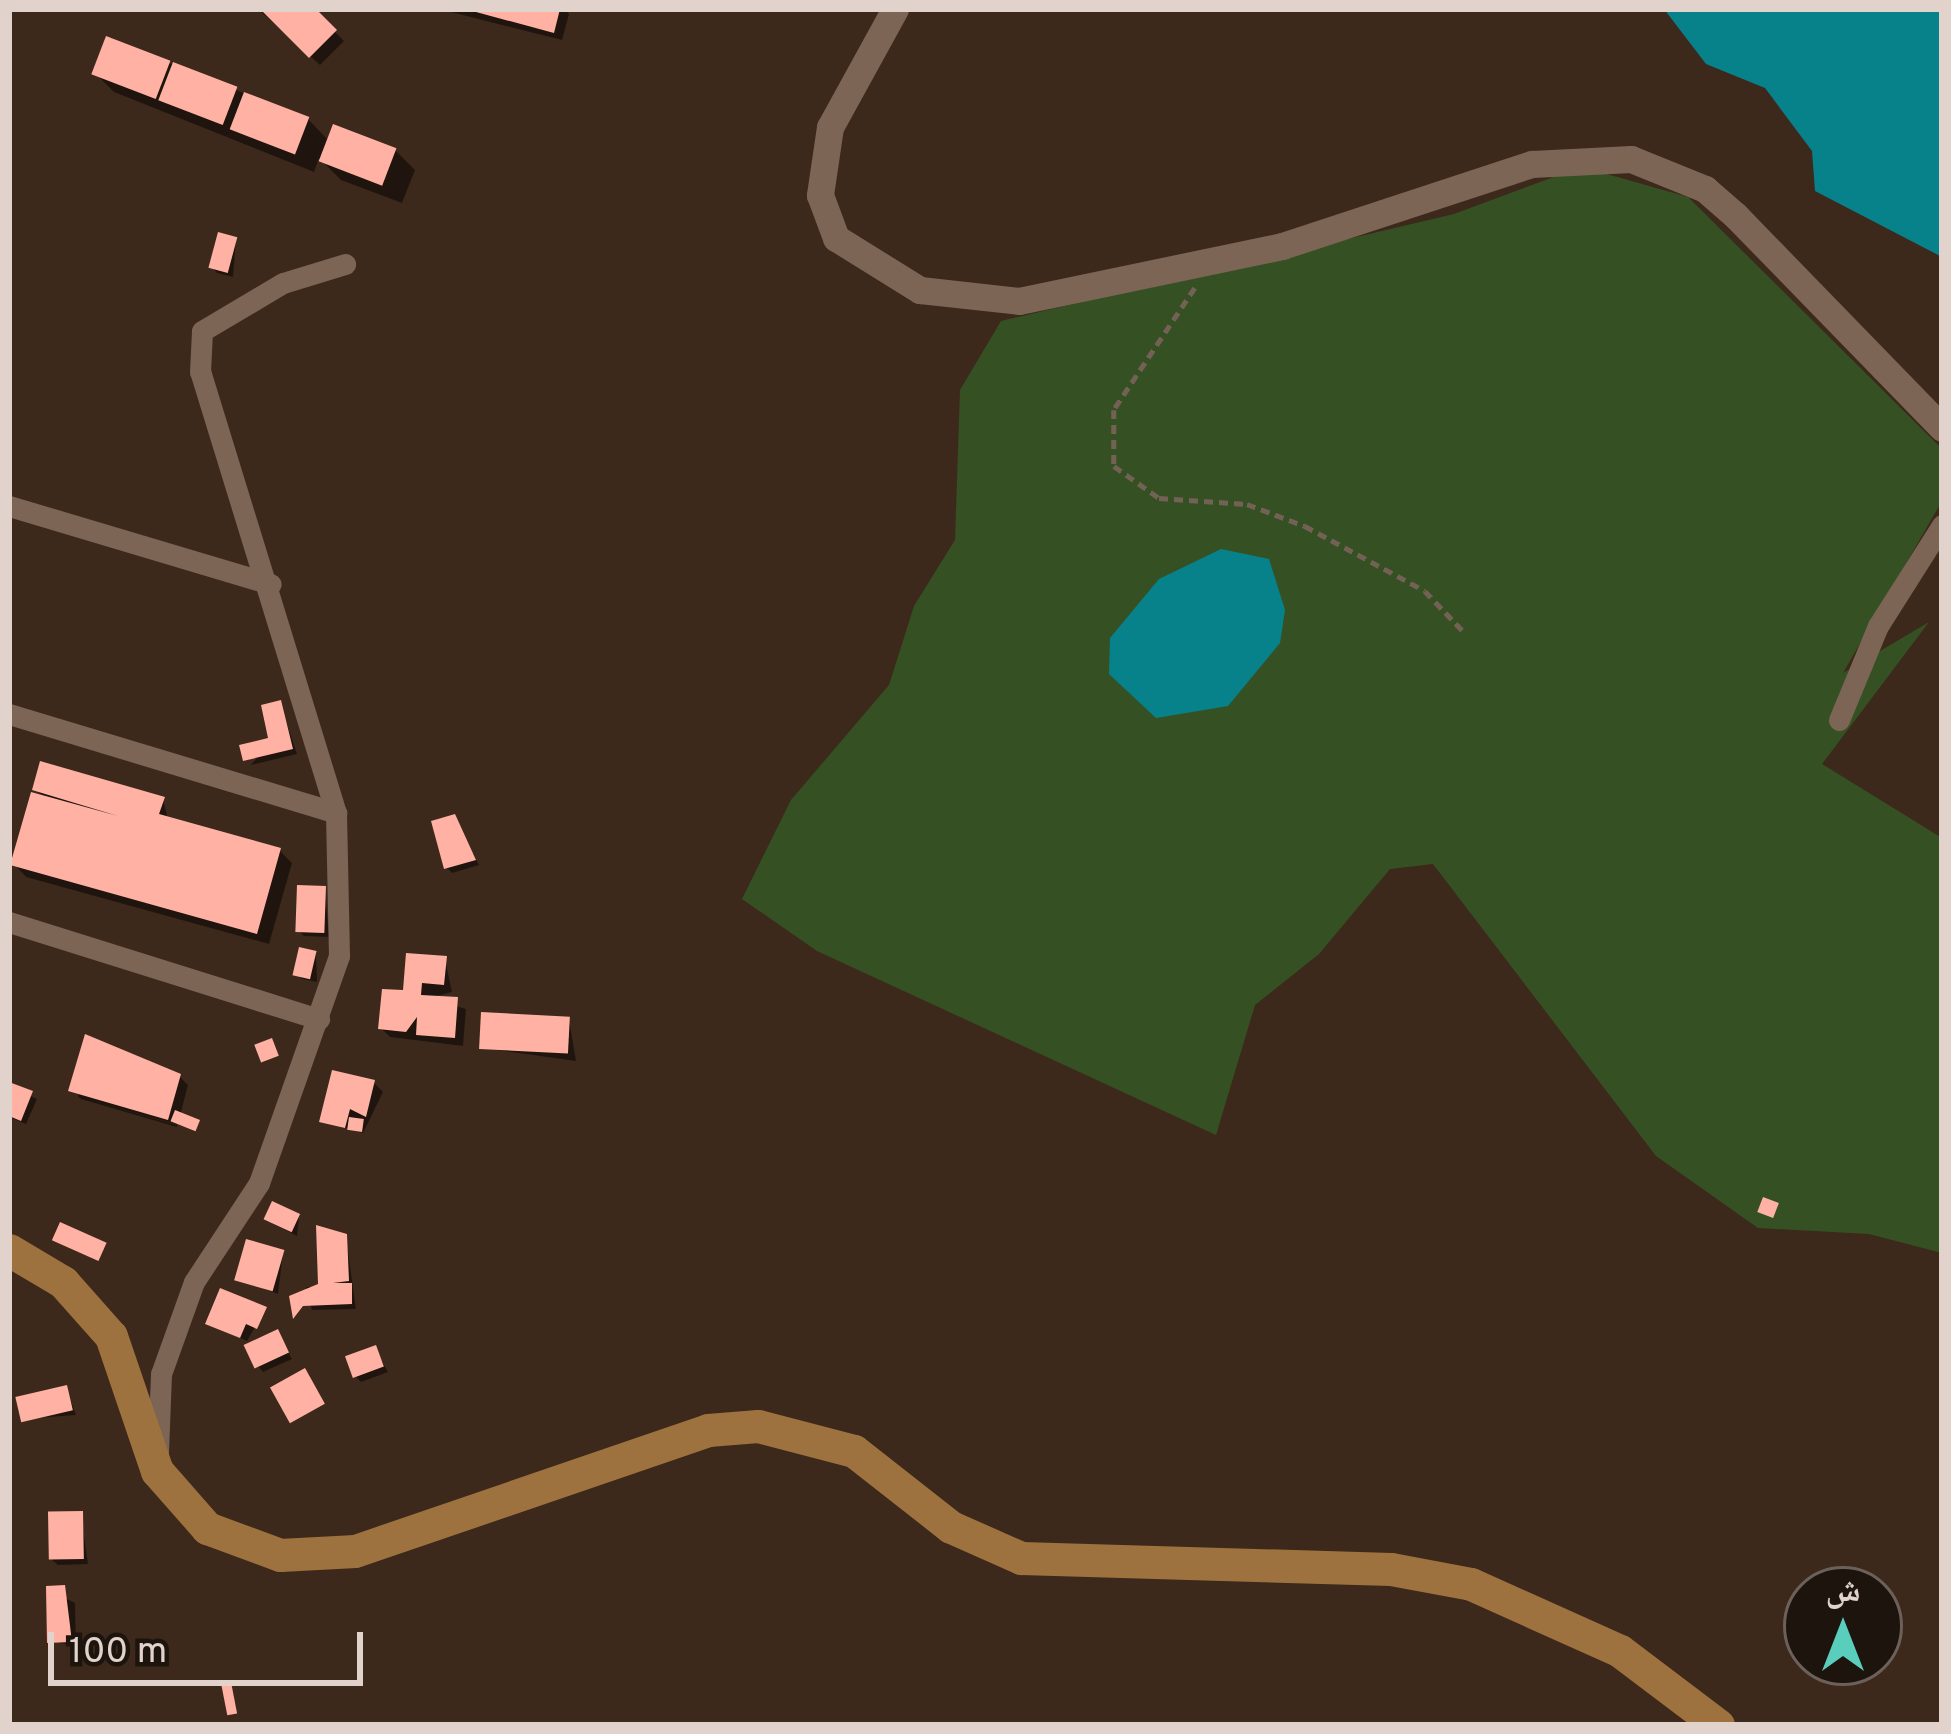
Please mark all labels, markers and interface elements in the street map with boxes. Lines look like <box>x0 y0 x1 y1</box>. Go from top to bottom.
north arrow <box>1783 1566 1903 1686</box>
text: ش <box>1825 1572 1861 1614</box>
scale bar <box>54 1608 369 1682</box>
text: 100 m <box>69 1630 167 1676</box>

